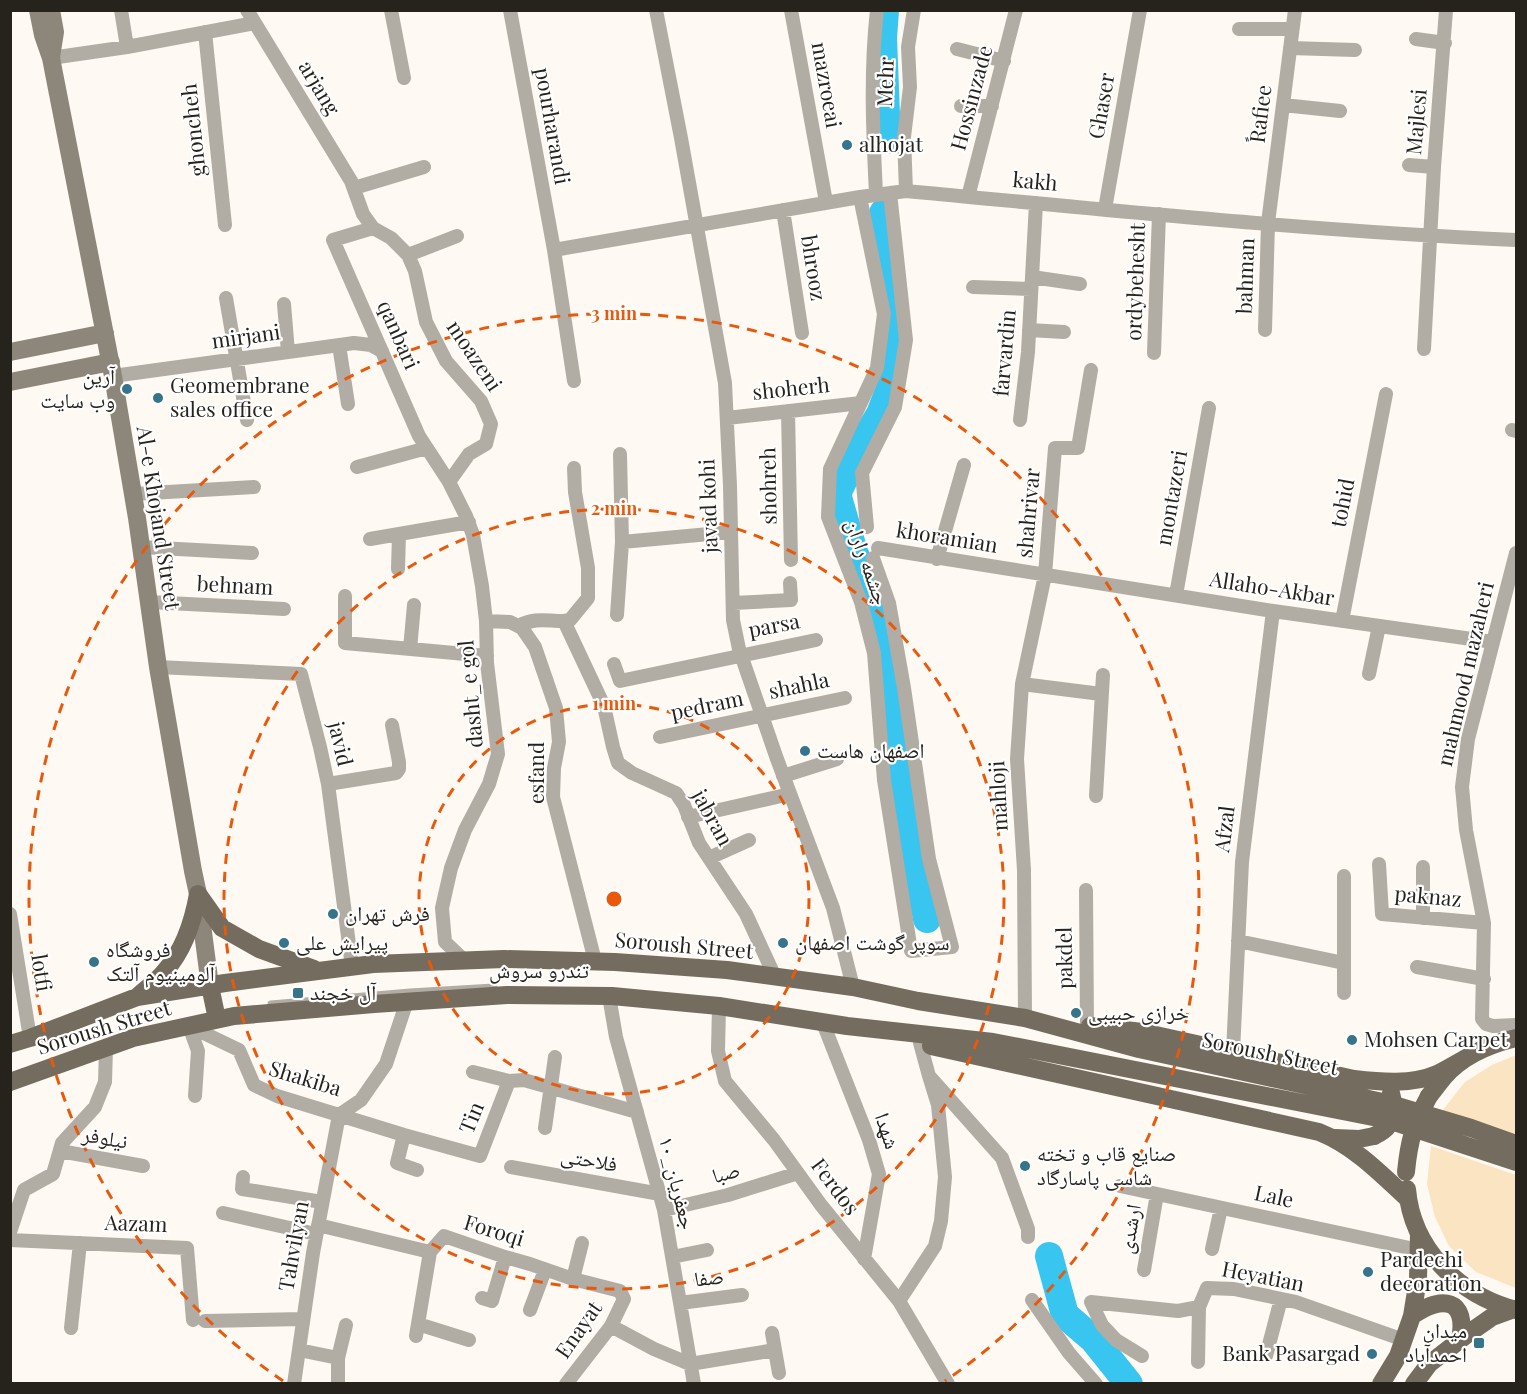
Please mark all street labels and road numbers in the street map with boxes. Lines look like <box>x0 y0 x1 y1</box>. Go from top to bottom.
street label: mazroeai <box>807 39 849 130</box>
street label: Hossinzade <box>943 42 998 153</box>
street label: arjang <box>293 54 348 120</box>
street label: Mehr <box>869 56 899 108</box>
street label: pourharandi <box>530 65 578 186</box>
street label: Ghaser <box>1080 70 1120 141</box>
street label: ghoncheh <box>173 82 211 178</box>
street label: ًRafiee <box>1242 83 1276 144</box>
street label: Majlesi <box>1398 88 1432 156</box>
street label: kakh <box>1012 164 1059 196</box>
street label: ordybehesht <box>1118 222 1150 341</box>
street label: bhrooz <box>796 233 834 302</box>
street label: bahman <box>1229 237 1259 315</box>
street label: qanbari <box>372 295 427 373</box>
street label: farvardin <box>985 308 1021 397</box>
street label: moazeni <box>442 314 510 396</box>
street label: mirjani <box>210 316 282 354</box>
street label: shoherh <box>751 369 831 405</box>
street label: Al-e Khojand Street <box>131 423 188 612</box>
street label: shohreh <box>752 447 782 525</box>
street label: montazeri <box>1148 448 1192 548</box>
street label: javad kohi <box>691 459 723 555</box>
street label: shahrivar <box>1009 466 1045 559</box>
street label: tohid <box>1323 476 1359 530</box>
street label: khoramian <box>895 514 1001 558</box>
street label: چشمه راران <box>840 515 897 608</box>
street label: Allaho-Akbar <box>1207 563 1337 611</box>
street label: behnam <box>196 568 274 600</box>
street label: mahmood mazaheri <box>1429 579 1499 769</box>
street label: parsa <box>745 605 802 643</box>
street label: dasht_e gol <box>450 639 488 749</box>
street label: shahla <box>766 664 832 704</box>
street label: pedram <box>668 683 746 725</box>
street label: javid <box>323 718 361 768</box>
street label: esfand <box>521 742 549 804</box>
street label: mahloji <box>981 760 1013 832</box>
street label: jabran <box>686 783 741 851</box>
street label: Afzal <box>1206 804 1240 855</box>
street label: paknaz <box>1393 878 1463 912</box>
street label: Soroush Street <box>614 924 755 964</box>
street label: pakdel <box>1048 927 1078 990</box>
street label: lotfi <box>26 952 60 994</box>
street label: تندرو سروش <box>489 955 589 984</box>
street label: Soroush Street <box>33 992 174 1060</box>
street label: Soroush Street <box>1200 1024 1342 1080</box>
street label: Shakiba <box>266 1053 346 1101</box>
street label: Tin <box>451 1097 489 1137</box>
street label: شهدا <box>870 1108 908 1152</box>
street label: نیلوفر <box>79 1118 130 1154</box>
street label: ۱۰_جعفریان <box>654 1133 704 1232</box>
street label: فلاحتی <box>559 1139 620 1178</box>
street label: Ferdos <box>806 1152 867 1220</box>
street label: صبا <box>708 1154 743 1188</box>
street label: Lale <box>1252 1177 1297 1213</box>
street label: Tahvilyan <box>270 1198 314 1293</box>
street label: ارشدی <box>1110 1202 1146 1256</box>
street label: Aazam <box>103 1207 168 1237</box>
street label: Foroqi <box>461 1207 528 1251</box>
street label: Heyatian <box>1220 1253 1307 1297</box>
street label: صفا <box>692 1260 725 1292</box>
street label: Enayat <box>548 1294 608 1363</box>

